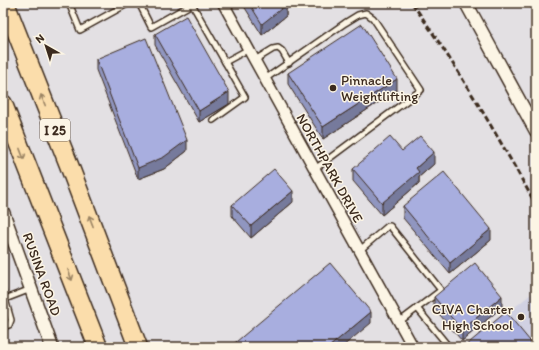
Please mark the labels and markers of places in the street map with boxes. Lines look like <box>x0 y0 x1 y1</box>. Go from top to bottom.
place label: Pinnacle Weightlifting <box>341 72 419 105</box>
marker: Pinnacle Weightlifting <box>328 83 338 93</box>
place label: CIVA Charter High School <box>432 301 513 334</box>
marker: CIVA Charter High School <box>516 312 526 322</box>

